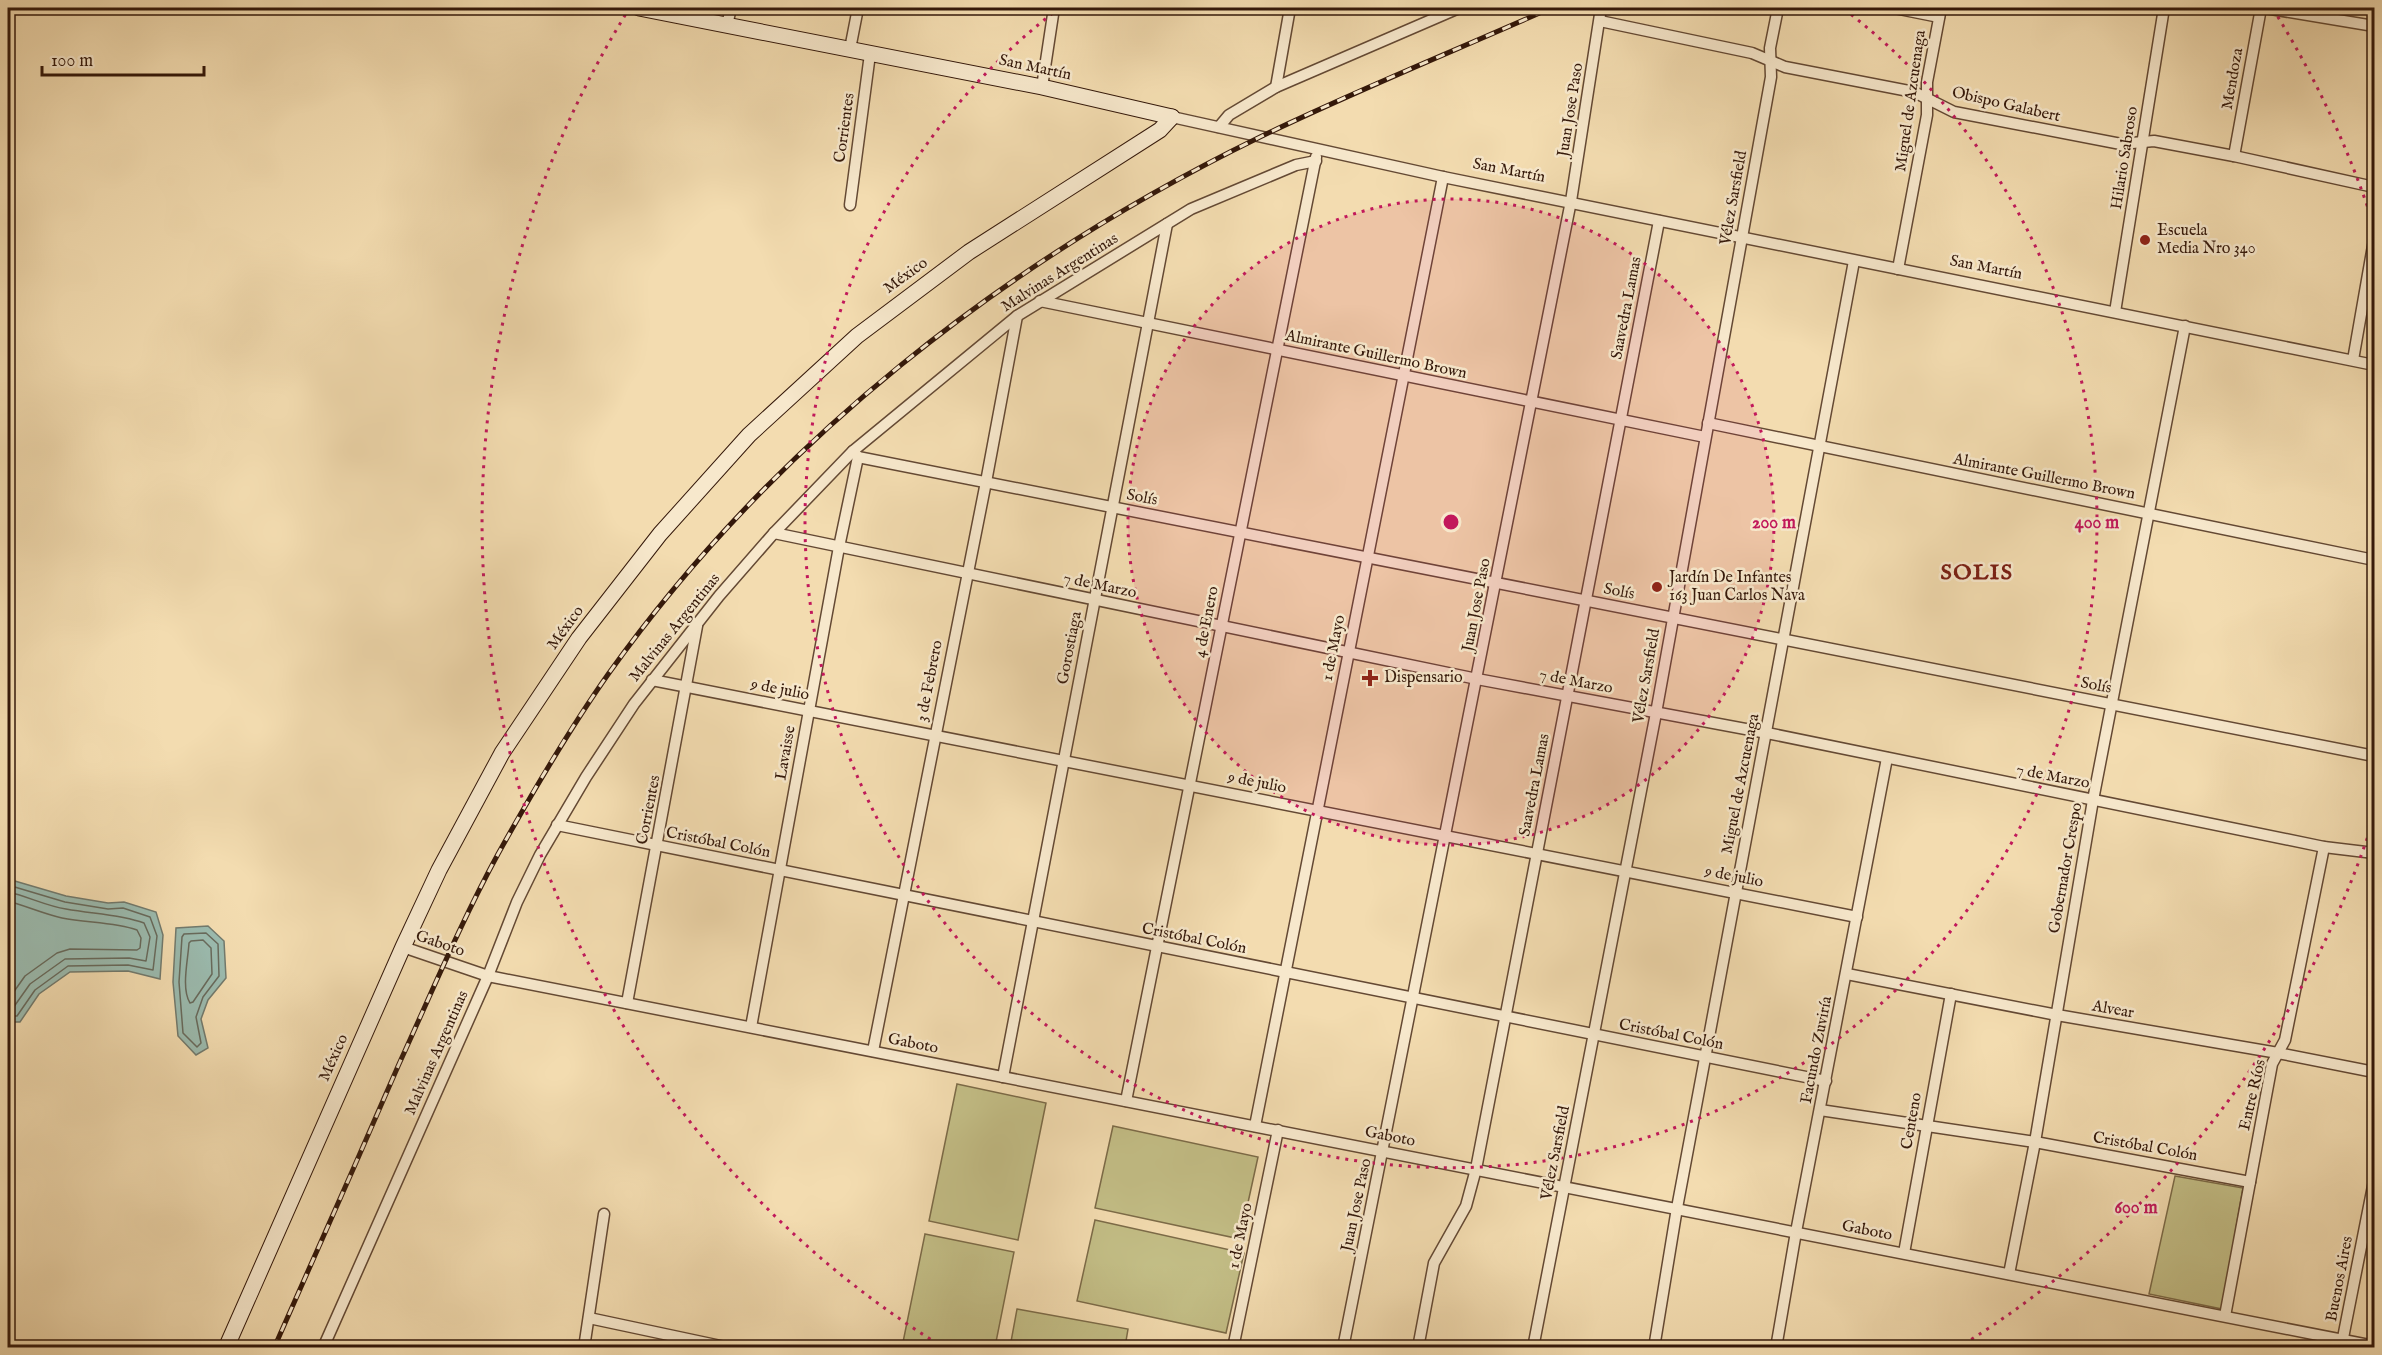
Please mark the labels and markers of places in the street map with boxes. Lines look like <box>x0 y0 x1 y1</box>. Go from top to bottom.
place label: Escuela Media Nro 340 <box>2157 221 2256 259</box>
marker: Escuela Media Nro 340 <box>2138 233 2152 247</box>
centre of rings <box>1441 512 1461 532</box>
place label: Jardín De Infantes 163 Juan Carlos Nava <box>1667 568 1805 606</box>
marker: Jardín De Infantes 163 Juan Carlos Nava <box>1650 580 1664 594</box>
place label: Dispensario <box>1384 668 1463 688</box>
marker: Dispensario <box>1361 669 1379 687</box>

